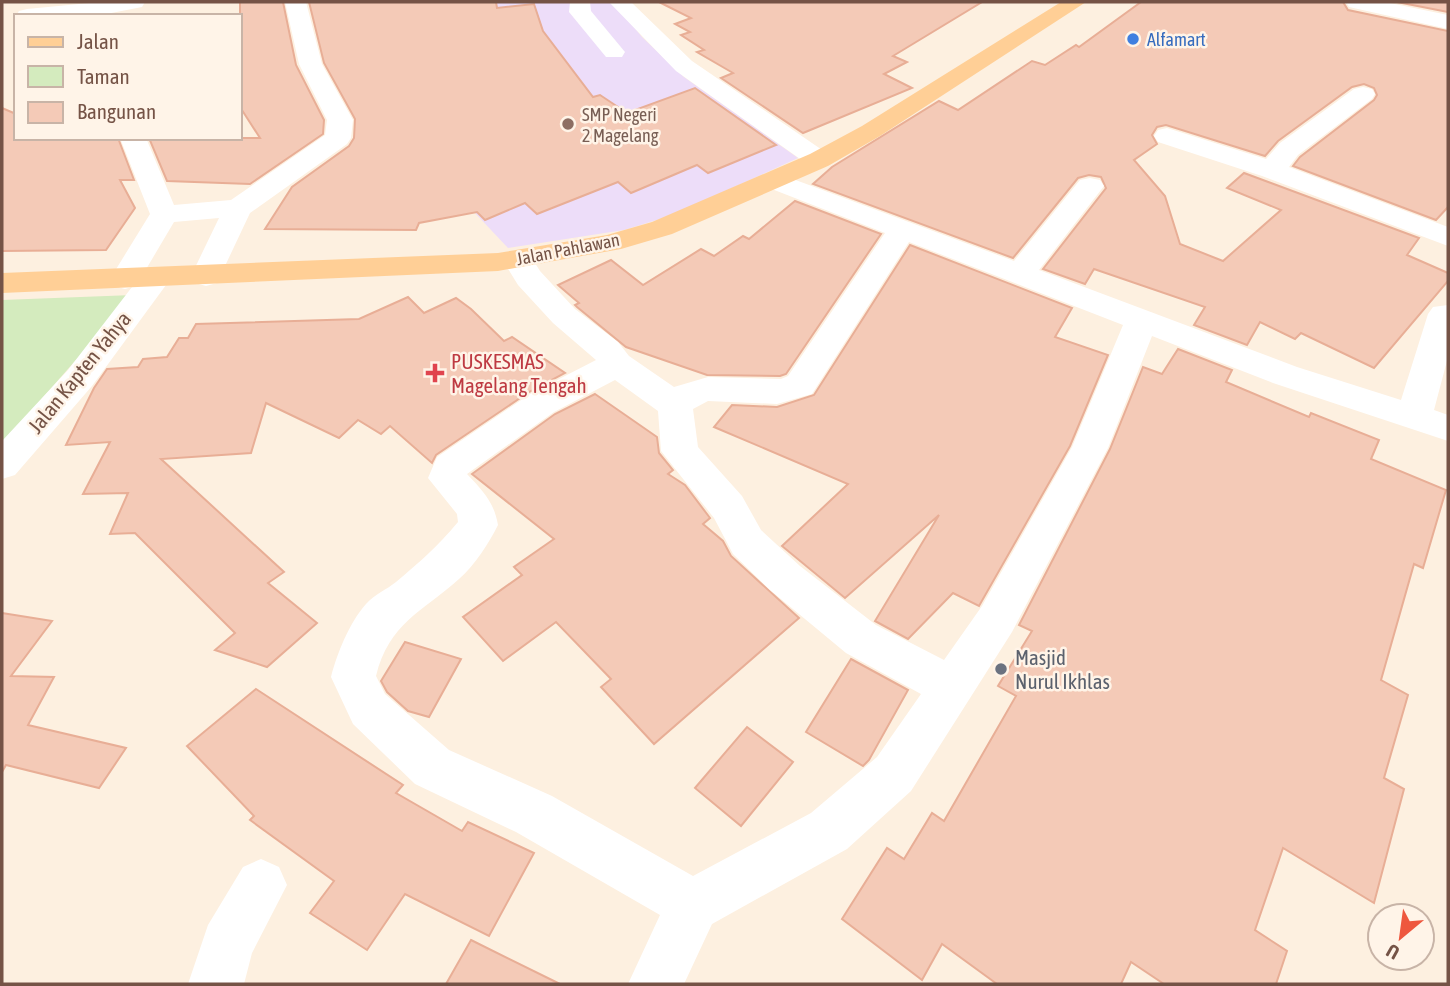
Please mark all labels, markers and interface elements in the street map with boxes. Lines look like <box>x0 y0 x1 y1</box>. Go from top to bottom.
legend <box>14 14 242 140</box>
text: Jalan <box>77 29 119 53</box>
place label: Alfamart <box>1147 29 1206 50</box>
marker: Alfamart <box>1125 31 1141 47</box>
text: Taman <box>77 64 130 88</box>
text: Bangunan <box>77 99 156 123</box>
place label: SMP Negeri 2 Magelang <box>582 104 659 146</box>
marker: SMP Negeri 2 Magelang <box>560 116 576 132</box>
street label: Jalan Pahlawan <box>515 229 621 269</box>
street label: Jalan Kapten Yahya <box>23 306 135 438</box>
place label: PUSKESMAS Magelang Tengah <box>451 349 587 397</box>
marker: PUSKESMAS Magelang Tengah <box>425 363 445 383</box>
place label: Masjid Nurul Ikhlas <box>1015 645 1110 693</box>
marker: Masjid Nurul Ikhlas <box>993 661 1009 677</box>
north arrow <box>1366 902 1436 972</box>
text: U <box>1383 940 1403 964</box>

